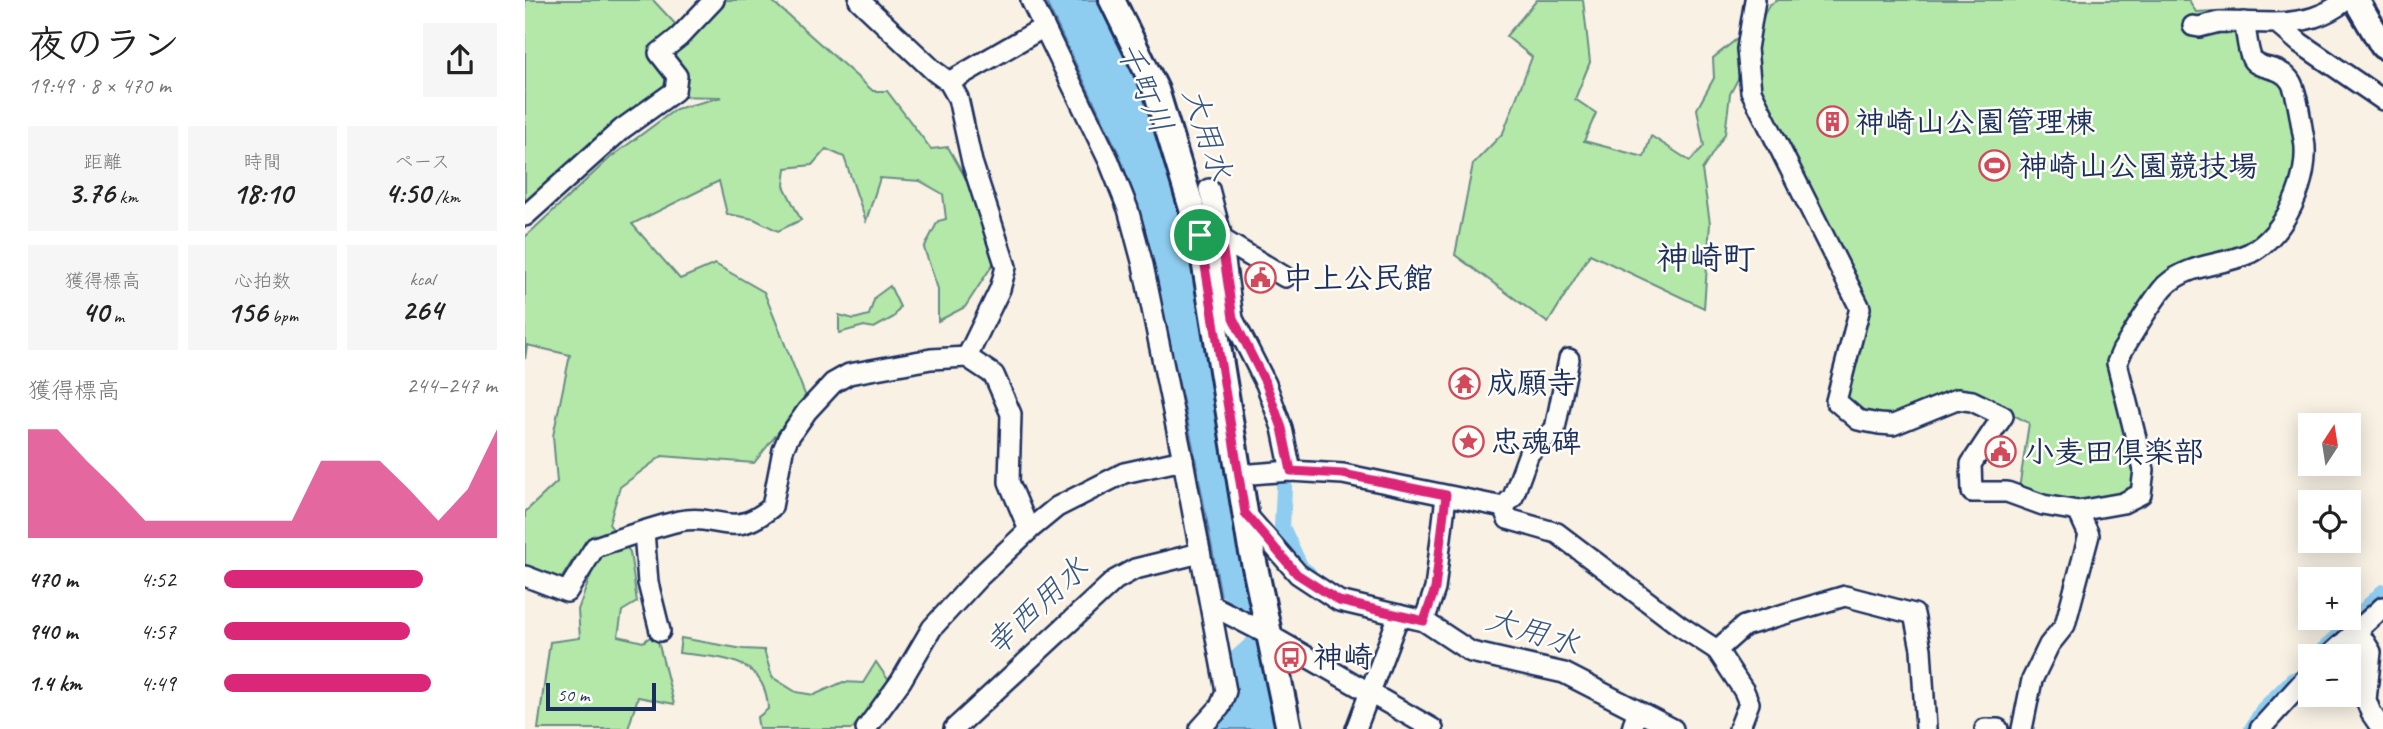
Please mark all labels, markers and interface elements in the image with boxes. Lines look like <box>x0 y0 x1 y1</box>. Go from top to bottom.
text: 夜のラン <box>28 21 180 68</box>
button: share <box>423 23 497 97</box>
water label: 千町川 <box>1107 35 1182 139</box>
text: 19:49 · 8 × 470 m <box>28 71 171 100</box>
water label: 大用水 <box>1173 82 1242 186</box>
place label: 神崎山公園管理棟 <box>1855 103 2095 141</box>
building icon: 神崎山公園管理棟 <box>1815 105 1849 139</box>
place label: 神崎山公園競技場 <box>2018 147 2258 185</box>
sports icon: 神崎山公園競技場 <box>1978 149 2012 183</box>
text: 距離 <box>84 150 122 174</box>
text: 時間 <box>243 150 282 174</box>
text: ペース <box>394 150 450 174</box>
text: 3.76 <box>68 174 115 212</box>
text: 18:10 <box>233 174 292 212</box>
text: 4:50 <box>384 174 430 212</box>
text: km <box>115 185 138 209</box>
text: /km <box>430 185 460 209</box>
pin <box>1170 205 1230 265</box>
icon: arrive <box>1181 216 1219 254</box>
district label: 神崎町 <box>1657 237 1756 279</box>
place label: 中上公民館 <box>1283 259 1433 297</box>
public building icon: 中上公民館 <box>1243 261 1277 295</box>
text: kcal <box>410 267 435 291</box>
text: 獲得標高 <box>65 269 141 293</box>
text: 心拍数 <box>234 269 291 293</box>
text: 264 <box>402 291 443 329</box>
text: 40 <box>82 293 109 331</box>
text: 156 <box>227 293 267 331</box>
text: m <box>109 304 124 328</box>
text: bpm <box>267 304 298 328</box>
place label: 成願寺 <box>1487 364 1577 402</box>
temple icon: 成願寺 <box>1447 366 1481 400</box>
text: 244–247 m <box>406 371 497 400</box>
text: 獲得標高 <box>28 376 120 405</box>
north arrow <box>2298 413 2361 476</box>
map controls <box>2298 413 2361 707</box>
place label: 忠魂碑 <box>1491 423 1581 461</box>
place icon: 忠魂碑 <box>1451 425 1485 459</box>
place label: 小麦田倶楽部 <box>2024 433 2204 471</box>
public building icon: 小麦田倶楽部 <box>1984 435 2018 469</box>
button: locate <box>2298 490 2361 553</box>
water label: 幸西用水 <box>976 548 1097 665</box>
text: 470 m <box>28 565 78 594</box>
text: 4:52 <box>140 565 176 594</box>
button: + <box>2298 567 2361 630</box>
water label: 大用水 <box>1481 598 1585 665</box>
text: 940 m <box>28 617 77 646</box>
text: 4:57 <box>140 617 176 646</box>
place label: 神崎 <box>1313 638 1373 676</box>
bus stop icon: 神崎 <box>1273 640 1307 674</box>
button: − <box>2298 644 2361 707</box>
text: 1.4 km <box>28 669 82 698</box>
text: 4:49 <box>140 669 176 698</box>
scale bar <box>546 680 656 712</box>
text: 50 m <box>557 683 589 707</box>

